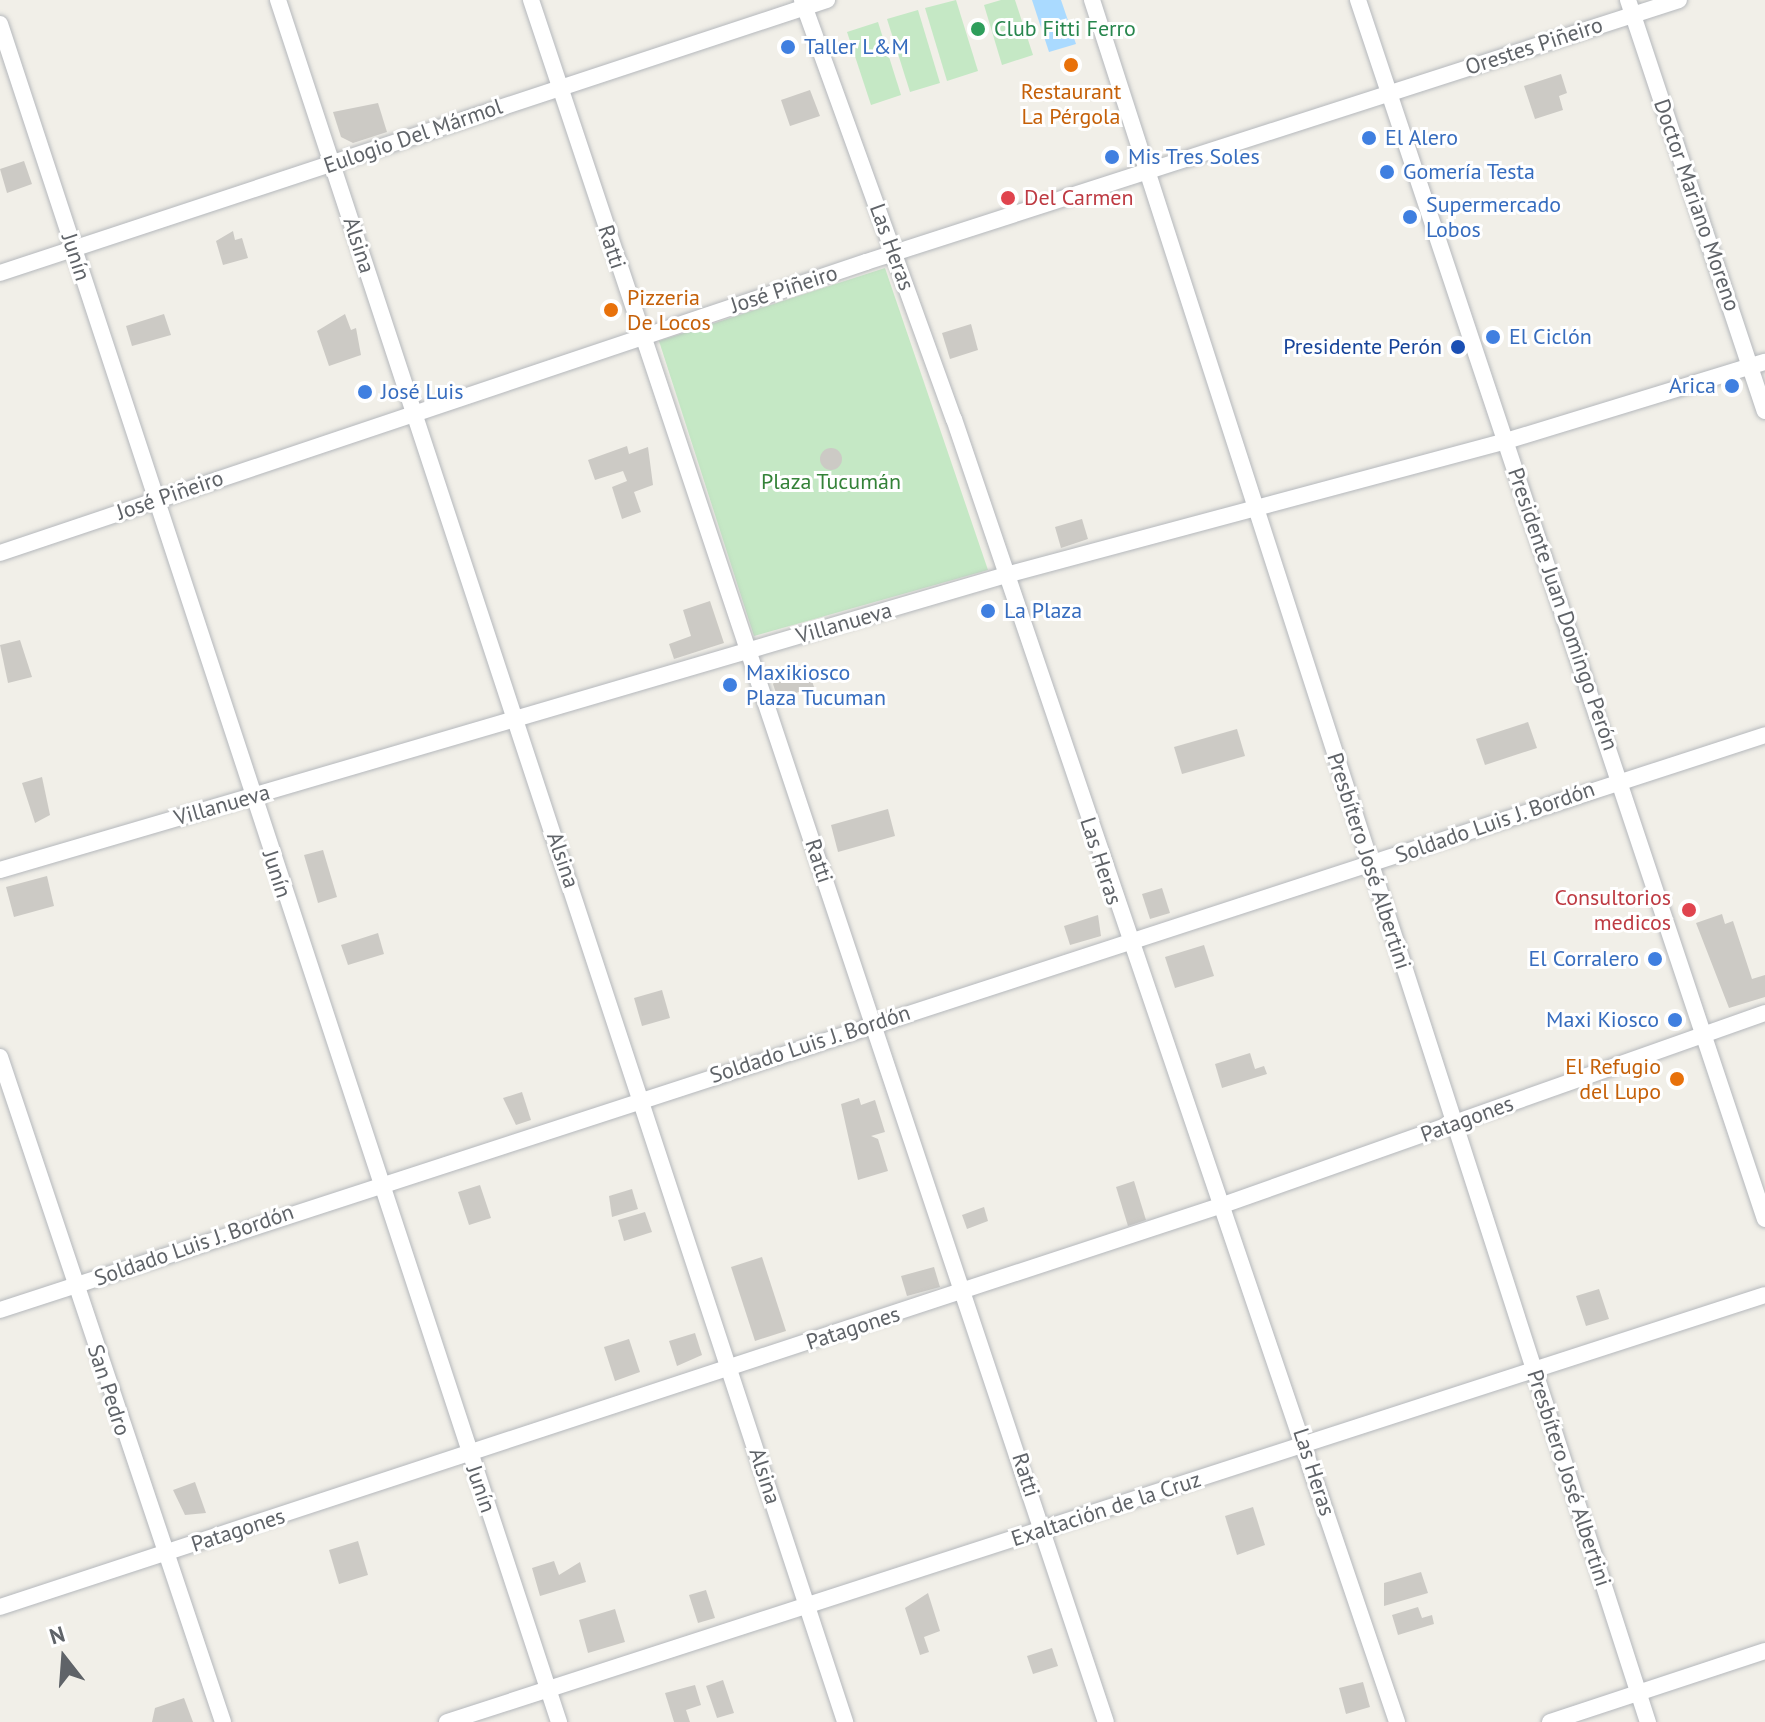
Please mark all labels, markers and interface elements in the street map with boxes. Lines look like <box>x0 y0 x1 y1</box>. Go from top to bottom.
street label: Orestes Piñeiro <box>1462 11 1606 81</box>
place label: Club Fitti Ferro <box>994 16 1136 42</box>
marker: Club Fitti Ferro <box>969 20 987 38</box>
place label: Taller L&M <box>804 34 909 60</box>
marker: Taller L&M <box>779 38 797 56</box>
marker: Restaurant La Pérgola <box>1062 56 1080 74</box>
place label: Restaurant La Pérgola <box>1021 78 1121 130</box>
street label: Eulogio Del Mármol <box>320 93 506 179</box>
street label: Doctor Mariano Moreno <box>1648 96 1746 314</box>
place label: El Alero <box>1385 125 1459 151</box>
marker: El Alero <box>1360 129 1378 147</box>
place label: Mis Tres Soles <box>1128 144 1260 170</box>
marker: Mis Tres Soles <box>1103 148 1121 166</box>
place label: Gomería Testa <box>1403 159 1536 185</box>
marker: Gomería Testa <box>1378 163 1396 181</box>
place label: Del Carmen <box>1024 185 1134 211</box>
marker: Del Carmen <box>999 189 1017 207</box>
place label: Supermercado Lobos <box>1426 191 1561 242</box>
street label: Las Heras <box>864 200 920 294</box>
marker: Supermercado Lobos <box>1401 208 1419 226</box>
street label: Alsina <box>338 214 380 276</box>
street label: Ratti <box>593 222 631 272</box>
street label: Junín <box>56 230 96 284</box>
street label: José Piñeiro <box>727 259 841 319</box>
place label: Pizzeria De Locos <box>627 284 711 336</box>
marker: Pizzeria De Locos <box>602 301 620 319</box>
place label: El Ciclón <box>1509 324 1592 350</box>
marker: El Ciclón <box>1484 328 1502 346</box>
place label: Presidente Perón <box>1283 334 1442 360</box>
marker: Presidente Perón <box>1449 338 1467 356</box>
place label: Arica <box>1669 373 1716 399</box>
marker: Arica <box>1723 377 1741 395</box>
place label: José Luis <box>381 379 463 405</box>
marker: José Luis <box>356 383 374 401</box>
street label: José Piñeiro <box>113 464 227 526</box>
street label: Presidente Juan Domingo Perón <box>1502 464 1624 754</box>
park label: Plaza Tucumán <box>761 469 901 495</box>
street label: Villanueva <box>793 597 895 649</box>
place label: La Plaza <box>1004 598 1082 624</box>
marker: La Plaza <box>979 602 997 620</box>
place label: Maxikiosco Plaza Tucuman <box>746 659 887 710</box>
marker: Maxikiosco Plaza Tucuman <box>721 676 739 694</box>
street label: Presbítero José Albertini <box>1321 749 1417 973</box>
street label: Soldado Luis J. Bordón <box>1391 775 1599 869</box>
street label: Villanueva <box>171 779 273 831</box>
street label: Las Heras <box>1074 814 1128 908</box>
street label: Alsina <box>541 829 585 891</box>
street label: Ratti <box>800 836 838 886</box>
street label: Junín <box>257 847 297 901</box>
place label: Consultorios medicos <box>1554 884 1671 936</box>
marker: Consultorios medicos <box>1678 899 1700 921</box>
place label: El Corralero <box>1529 946 1639 972</box>
marker: El Corralero <box>1646 950 1664 968</box>
street label: Soldado Luis J. Bordón <box>706 999 914 1089</box>
place label: Maxi Kiosco <box>1546 1007 1659 1033</box>
marker: Maxi Kiosco <box>1666 1011 1684 1029</box>
place label: El Refugio del Lupo <box>1565 1053 1661 1104</box>
marker: El Refugio del Lupo <box>1668 1070 1686 1088</box>
street label: Patagones <box>1417 1090 1517 1148</box>
street label: Soldado Luis J. Bordón <box>90 1198 298 1292</box>
street label: Patagones <box>803 1300 903 1356</box>
street label: San Pedro <box>82 1341 136 1439</box>
street label: Presbítero José Albertini <box>1521 1366 1617 1590</box>
street label: Las Heras <box>1287 1425 1341 1519</box>
street label: Alsina <box>744 1445 786 1507</box>
street label: Ratti <box>1007 1450 1045 1500</box>
street label: Junín <box>461 1462 501 1516</box>
street label: Exaltación de la Cruz <box>1008 1466 1204 1552</box>
street label: Patagones <box>188 1502 288 1558</box>
north arrow <box>24 1618 104 1698</box>
text: N <box>46 1620 68 1651</box>

